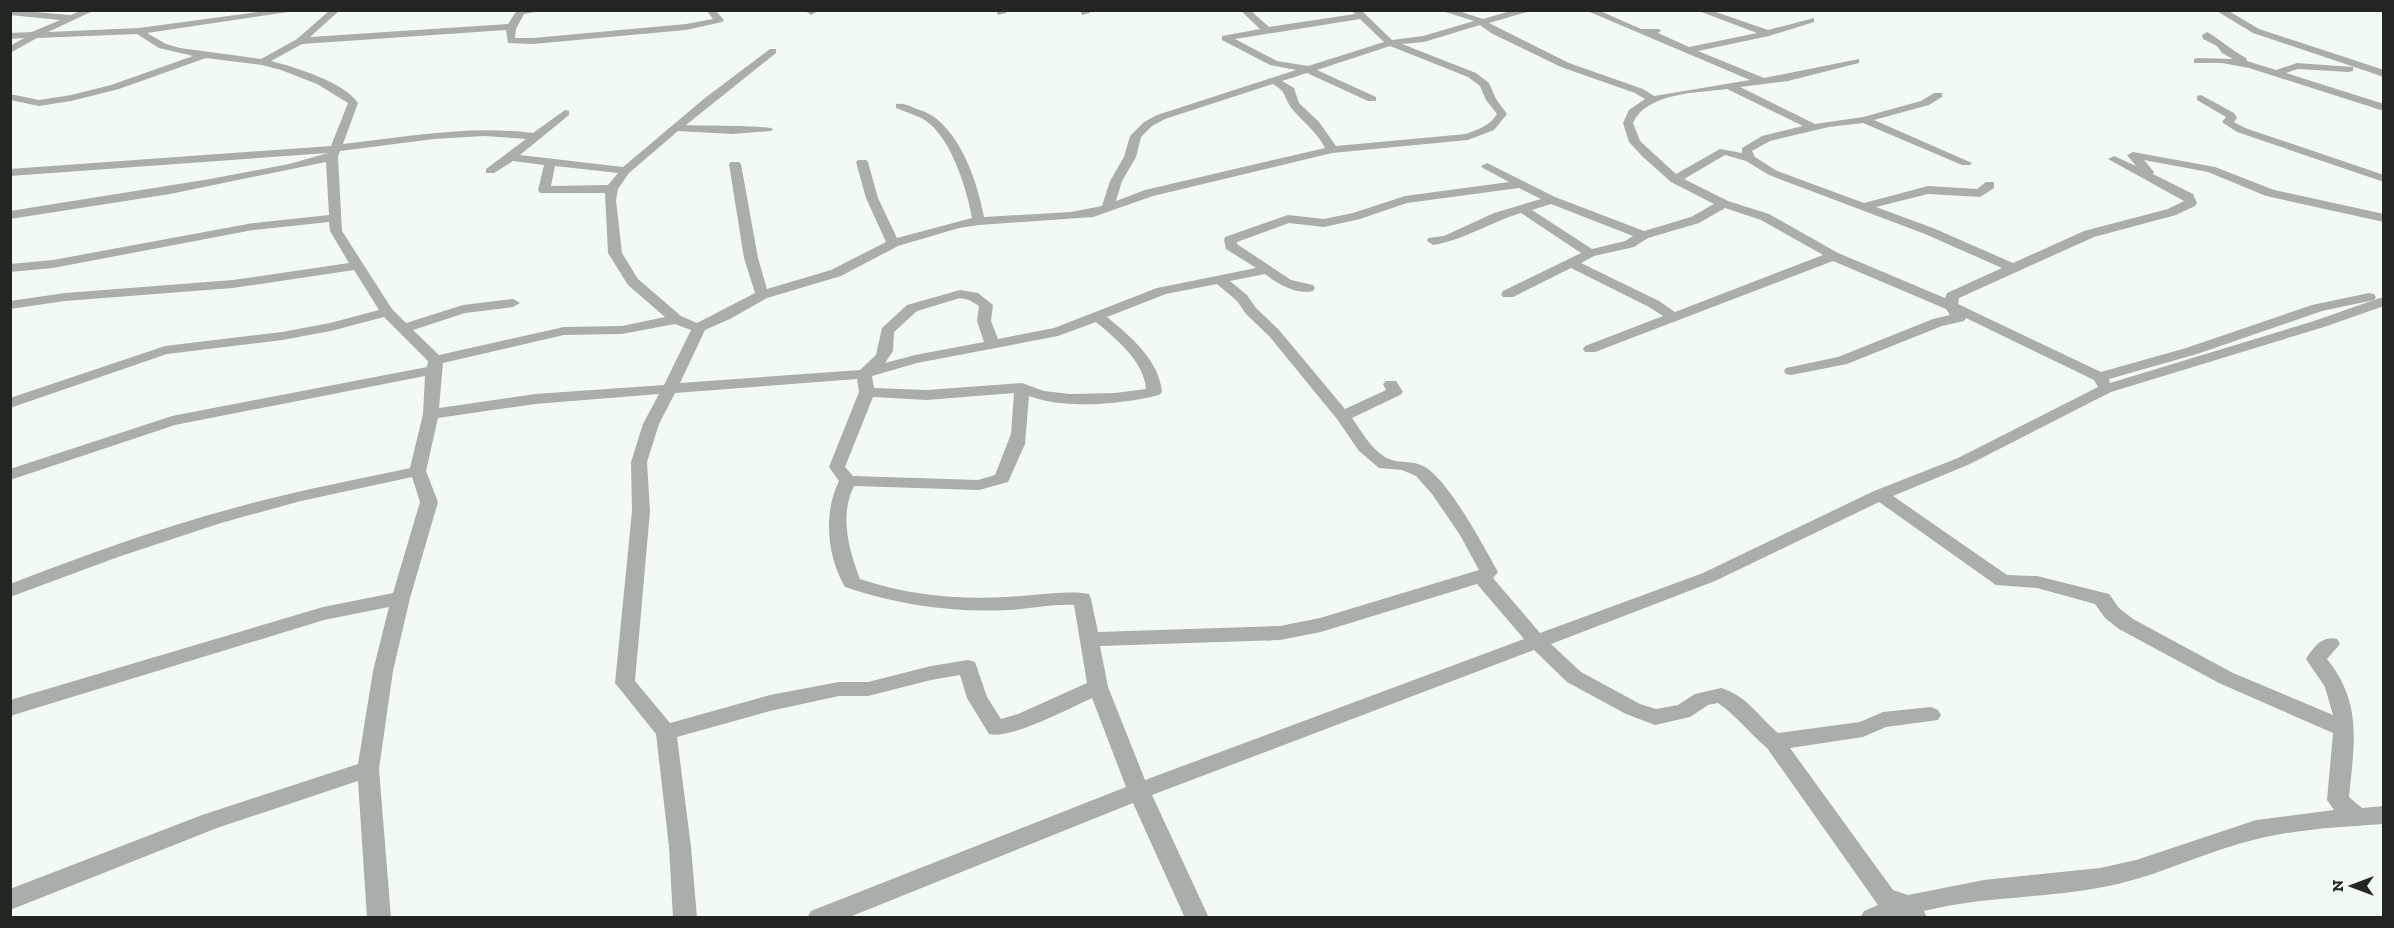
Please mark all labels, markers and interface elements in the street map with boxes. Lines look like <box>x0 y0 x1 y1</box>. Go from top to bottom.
north arrow <box>2322 856 2382 916</box>
text: N <box>2328 880 2347 892</box>

